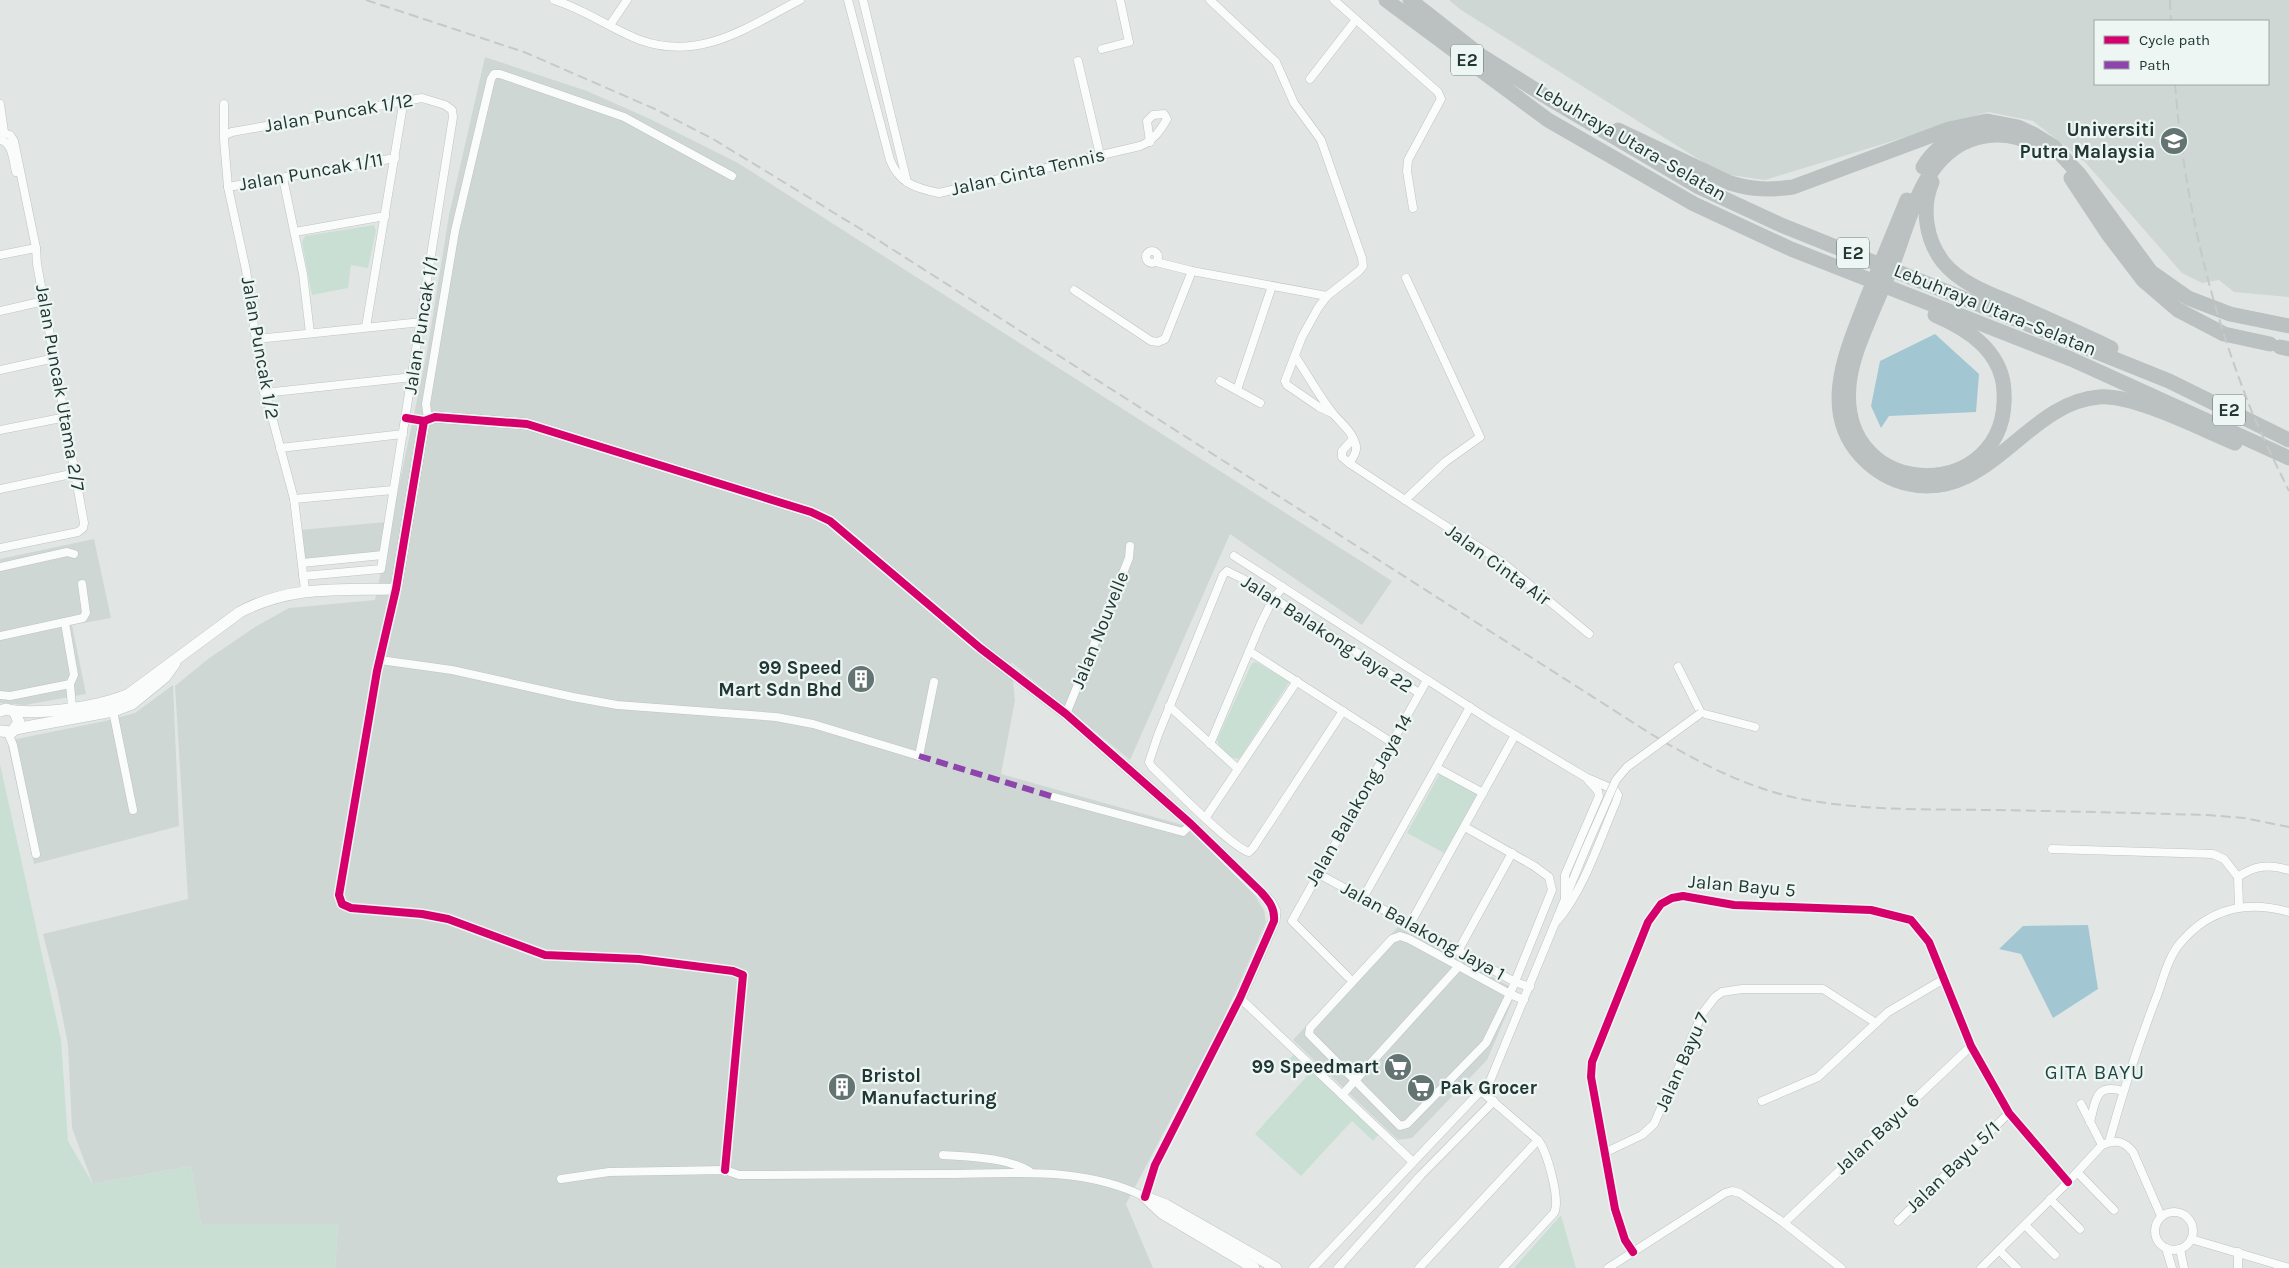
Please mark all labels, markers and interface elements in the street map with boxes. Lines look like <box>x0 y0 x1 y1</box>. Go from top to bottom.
legend <box>2094 20 2269 85</box>
text: Cycle path <box>2139 31 2210 49</box>
road number: E2 <box>1451 44 1483 76</box>
text: Path <box>2139 56 2170 74</box>
street label: Lebuhraya Utara–Selatan <box>1532 78 1730 206</box>
street label: Jalan Puncak 1/12 <box>263 89 415 137</box>
place label: Universiti Putra Malaysia <box>2020 119 2155 163</box>
school or university icon: Universiti Putra Malaysia <box>2159 126 2189 156</box>
street label: Jalan Cinta Tennis <box>949 144 1107 200</box>
street label: Jalan Puncak 1/11 <box>237 148 385 196</box>
road number: E2 <box>1837 238 1869 268</box>
street label: Jalan Puncak 1/1 <box>399 254 443 396</box>
street label: Lebuhraya Utara–Selatan <box>1891 259 2099 361</box>
street label: Jalan Puncak 1/2 <box>237 275 283 421</box>
street label: Jalan Puncak Utama 2/7 <box>31 283 89 493</box>
road number: E2 <box>2213 394 2245 426</box>
street label: Jalan Cinta Air <box>1441 520 1555 610</box>
street label: Jalan Nouvelle <box>1066 568 1134 692</box>
street label: Jalan Balakong Jaya 22 <box>1237 570 1417 698</box>
place label: 99 Speed Mart Sdn Bhd <box>718 657 842 701</box>
building icon: 99 Speed Mart Sdn Bhd <box>846 664 876 694</box>
street label: Jalan Balakong Jaya 14 <box>1301 710 1417 890</box>
street label: Jalan Bayu 5 <box>1687 870 1797 902</box>
street label: Jalan Balakong Jaya 1 <box>1337 877 1509 985</box>
street label: Jalan Bayu 7 <box>1650 1009 1714 1115</box>
supermarket icon: 99 Speedmart <box>1383 1052 1413 1082</box>
place label: 99 Speedmart <box>1251 1056 1379 1078</box>
district label: GITA BAYU <box>2045 1061 2145 1084</box>
place label: Bristol Manufacturing <box>861 1065 997 1109</box>
building icon: Bristol Manufacturing <box>827 1072 857 1102</box>
supermarket icon: Pak Grocer <box>1406 1073 1436 1103</box>
place label: Pak Grocer <box>1440 1077 1537 1099</box>
street label: Jalan Bayu 6 <box>1830 1089 1924 1179</box>
street label: Jalan Bayu 5/1 <box>1901 1117 2005 1217</box>

